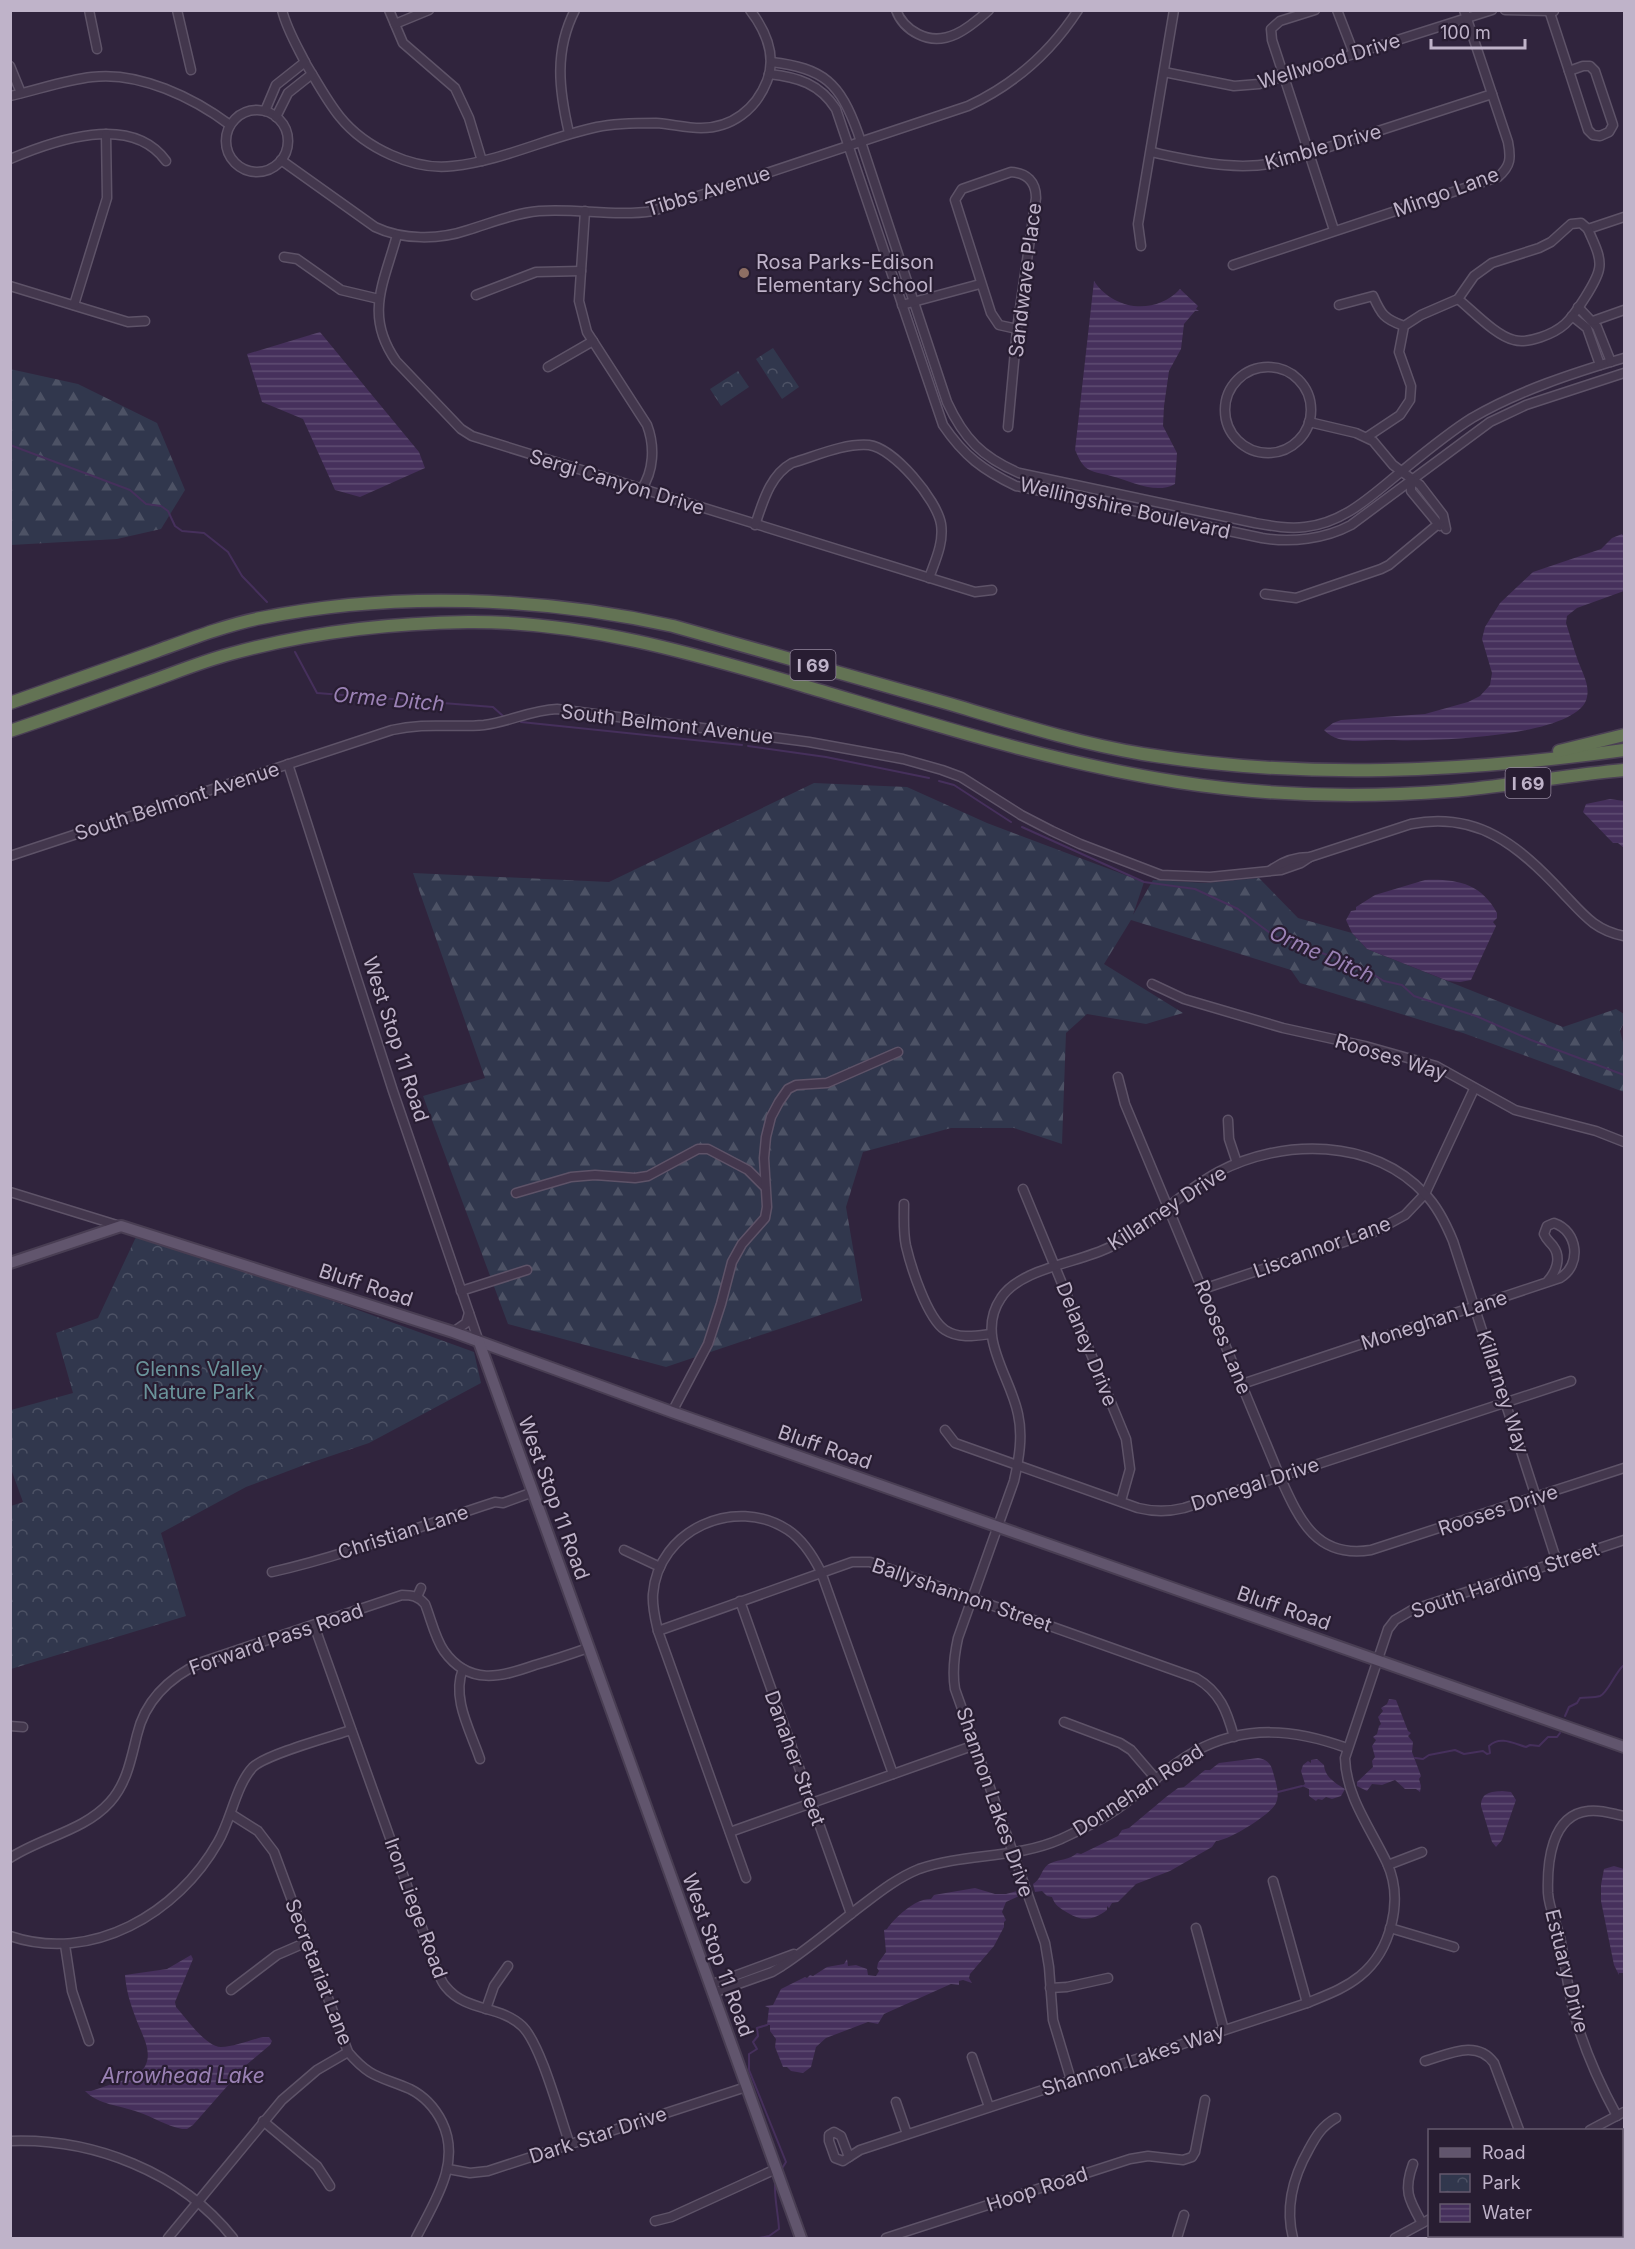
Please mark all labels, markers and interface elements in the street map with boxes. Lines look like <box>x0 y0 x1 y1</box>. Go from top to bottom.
scale bar <box>1431 12 1526 50</box>
text: 100 m <box>1440 22 1491 43</box>
street label: Wellwood Drive <box>1255 28 1403 94</box>
street label: Kimble Drive <box>1262 119 1384 175</box>
street label: Tibbs Avenue <box>643 161 773 221</box>
street label: Mingo Lane <box>1390 162 1502 222</box>
street label: Sandwave Place <box>1004 201 1046 359</box>
place label: Rosa Parks-Edison Elementary School <box>756 250 934 297</box>
marker: Rosa Parks-Edison Elementary School <box>737 266 751 280</box>
street label: Sergi Canyon Drive <box>527 444 707 520</box>
street label: Wellingshire Boulevard <box>1017 472 1233 544</box>
road number: I 69 <box>790 650 836 680</box>
water label: Orme Ditch <box>332 682 446 716</box>
street label: South Belmont Avenue <box>559 699 775 749</box>
street label: South Belmont Avenue <box>72 757 282 845</box>
road number: I 69 <box>1506 768 1550 798</box>
water label: Orme Ditch <box>1266 920 1378 988</box>
street label: West Stop 11 Road <box>358 953 434 1125</box>
street label: Rooses Way <box>1332 1029 1450 1085</box>
street label: Killarney Drive <box>1103 1161 1231 1255</box>
street label: Liscannor Lane <box>1250 1211 1394 1283</box>
street label: Bluff Road <box>316 1258 416 1312</box>
street label: Rooses Lane <box>1189 1276 1257 1398</box>
street label: Delaney Drive <box>1051 1278 1123 1410</box>
street label: Moneghan Lane <box>1358 1285 1510 1355</box>
street label: Killarney Way <box>1472 1327 1534 1457</box>
park label: Glenns Valley Nature Park <box>135 1357 263 1404</box>
street label: West Stop 11 Road <box>513 1413 595 1583</box>
street label: Bluff Road <box>775 1420 875 1474</box>
street label: Donegal Drive <box>1188 1452 1322 1516</box>
street label: Rooses Drive <box>1435 1479 1561 1541</box>
street label: Christian Lane <box>335 1500 471 1564</box>
street label: South Harding Street <box>1408 1536 1603 1623</box>
street label: Ballyshannon Street <box>869 1553 1055 1637</box>
street label: Bluff Road <box>1234 1581 1334 1635</box>
street label: Forward Pass Road <box>186 1598 366 1680</box>
street label: Danaher Street <box>759 1687 831 1829</box>
street label: Shannon Lakes Drive <box>951 1704 1039 1900</box>
street label: Donnehan Road <box>1068 1739 1208 1841</box>
street label: Iron Liege Road <box>379 1835 453 1981</box>
street label: West Stop 11 Road <box>677 1870 759 2040</box>
street label: Secretariat Lane <box>280 1895 358 2049</box>
street label: Estuary Drive <box>1540 1907 1594 2035</box>
street label: Shannon Lakes Way <box>1039 2019 1227 2101</box>
water label: Arrowhead Lake <box>100 2063 265 2088</box>
street label: Dark Star Drive <box>526 2101 670 2169</box>
legend <box>1428 2129 1623 2237</box>
text: Road <box>1482 2142 1525 2163</box>
street label: Hoop Road <box>983 2161 1091 2217</box>
text: Park <box>1482 2172 1521 2193</box>
text: Water <box>1482 2202 1532 2223</box>

